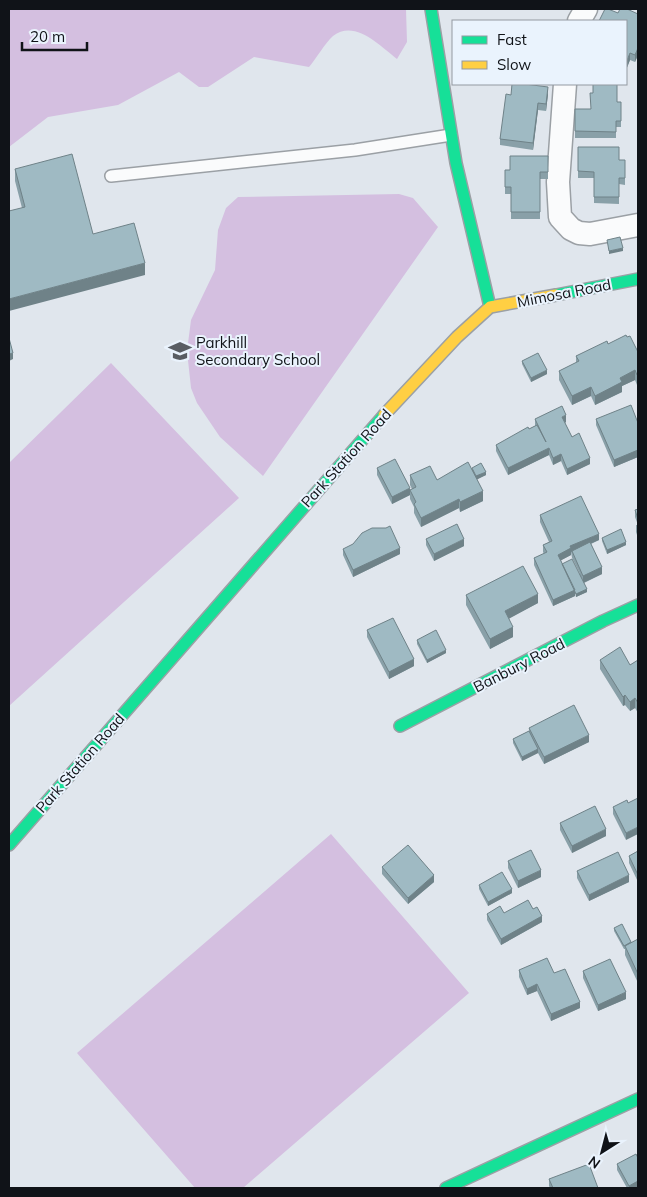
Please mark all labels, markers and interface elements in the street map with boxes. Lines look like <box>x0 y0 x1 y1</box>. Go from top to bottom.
scale bar <box>22 20 88 52</box>
legend <box>452 20 627 85</box>
text: 20 m <box>30 27 65 46</box>
text: Fast <box>497 30 527 49</box>
text: Slow <box>497 55 531 74</box>
street label: Mimosa Road <box>515 275 613 311</box>
place label: Parkhill Secondary School <box>196 333 320 369</box>
school or university icon: Parkhill Secondary School <box>167 338 193 364</box>
street label: Park Station Road <box>297 405 395 511</box>
street label: Banbury Road <box>470 634 568 696</box>
street label: Park Station Road <box>32 709 128 817</box>
north arrow <box>577 1127 627 1177</box>
text: N <box>585 1152 604 1173</box>

